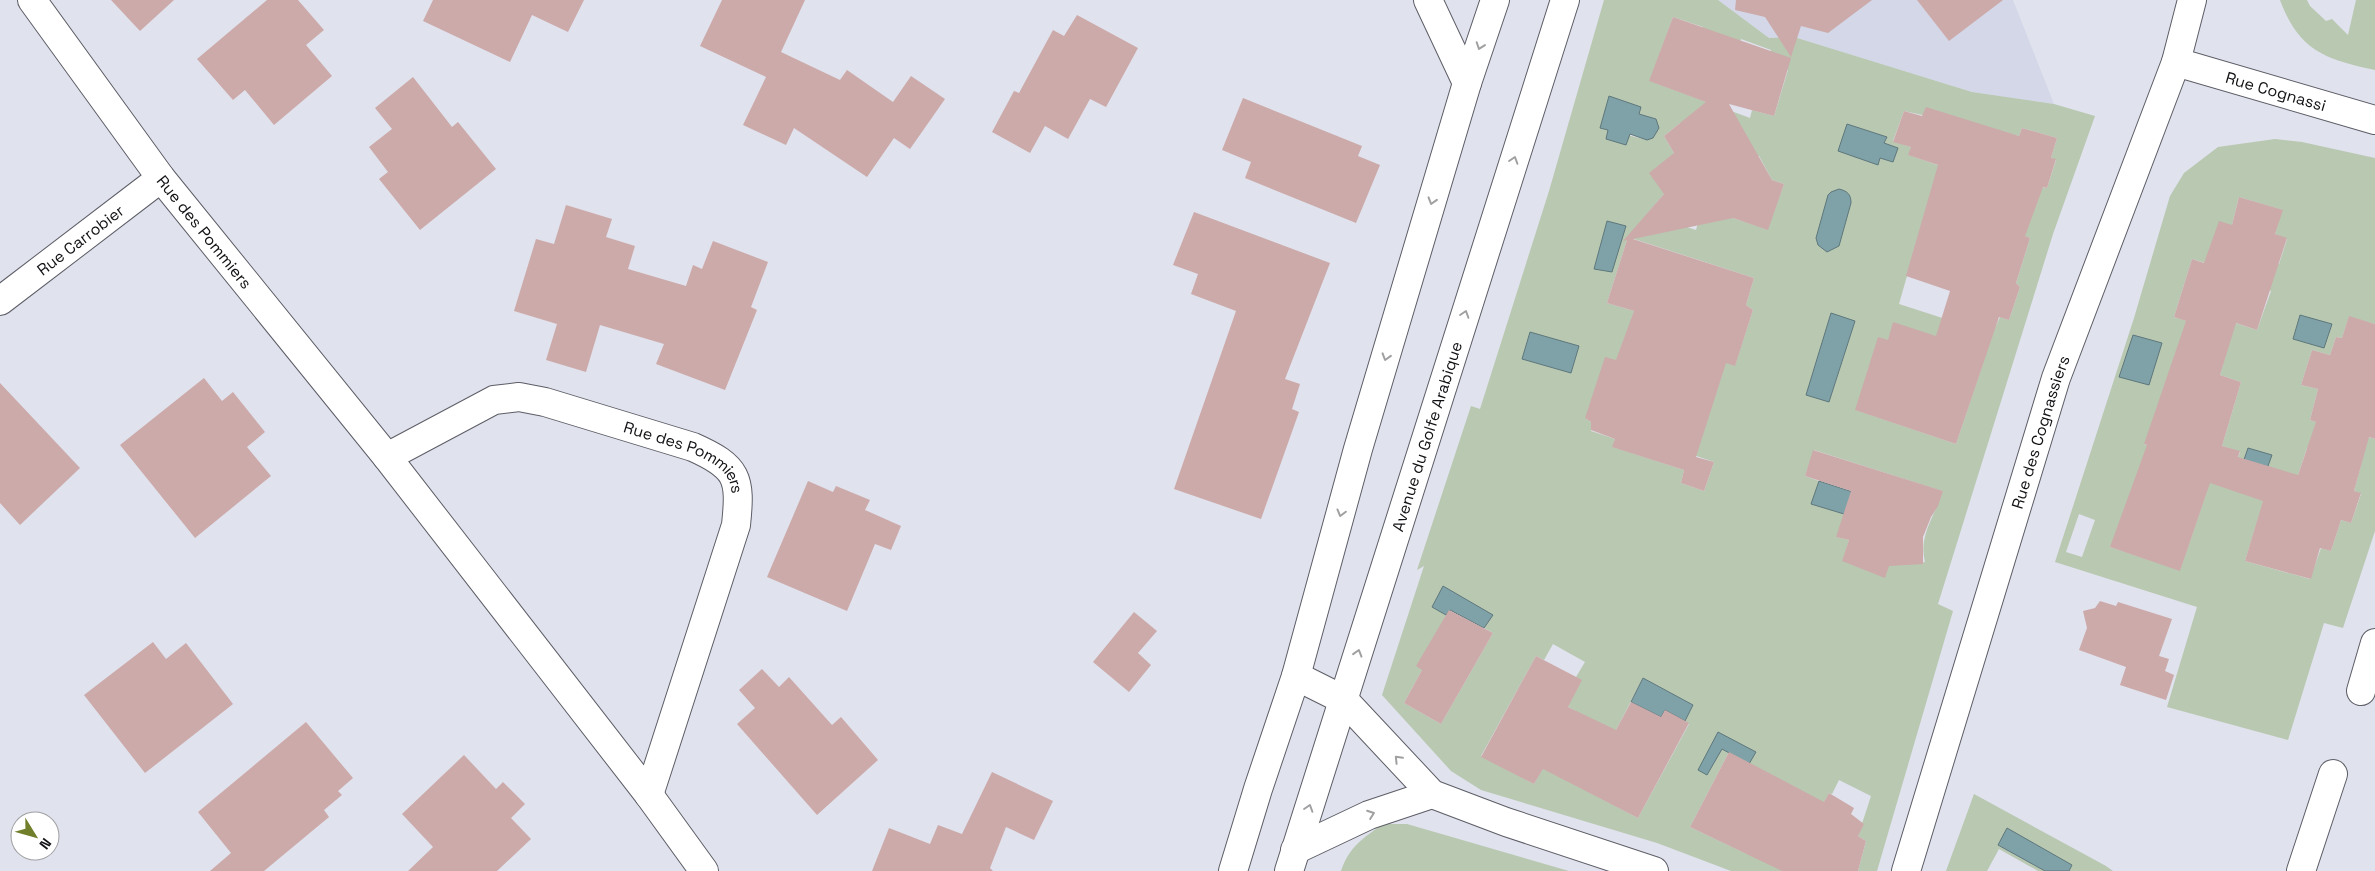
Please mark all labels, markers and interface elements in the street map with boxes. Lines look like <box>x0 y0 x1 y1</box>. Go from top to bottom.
one-way arrow <box>1475 41 1485 50</box>
street label: Rue Cognassi <box>2223 67 2329 116</box>
one-way arrow <box>1508 156 1518 164</box>
street label: Rue des Pommiers <box>152 171 257 293</box>
one-way arrow <box>1427 197 1437 205</box>
street label: Rue Carrobier <box>32 200 128 280</box>
one-way arrow <box>1459 311 1469 319</box>
street label: Avenue du Golfe Arabique <box>1387 339 1467 534</box>
street label: Rue des Cognassiers <box>2006 352 2074 511</box>
one-way arrow <box>1381 353 1391 361</box>
street label: Rue des Pommiers <box>621 416 748 495</box>
one-way arrow <box>1336 509 1346 517</box>
one-way arrow <box>1353 649 1363 658</box>
one-way arrow <box>1395 756 1404 765</box>
one-way arrow <box>1303 804 1313 813</box>
one-way arrow <box>1366 810 1375 821</box>
north arrow <box>10 811 60 861</box>
text: N <box>35 835 55 853</box>

